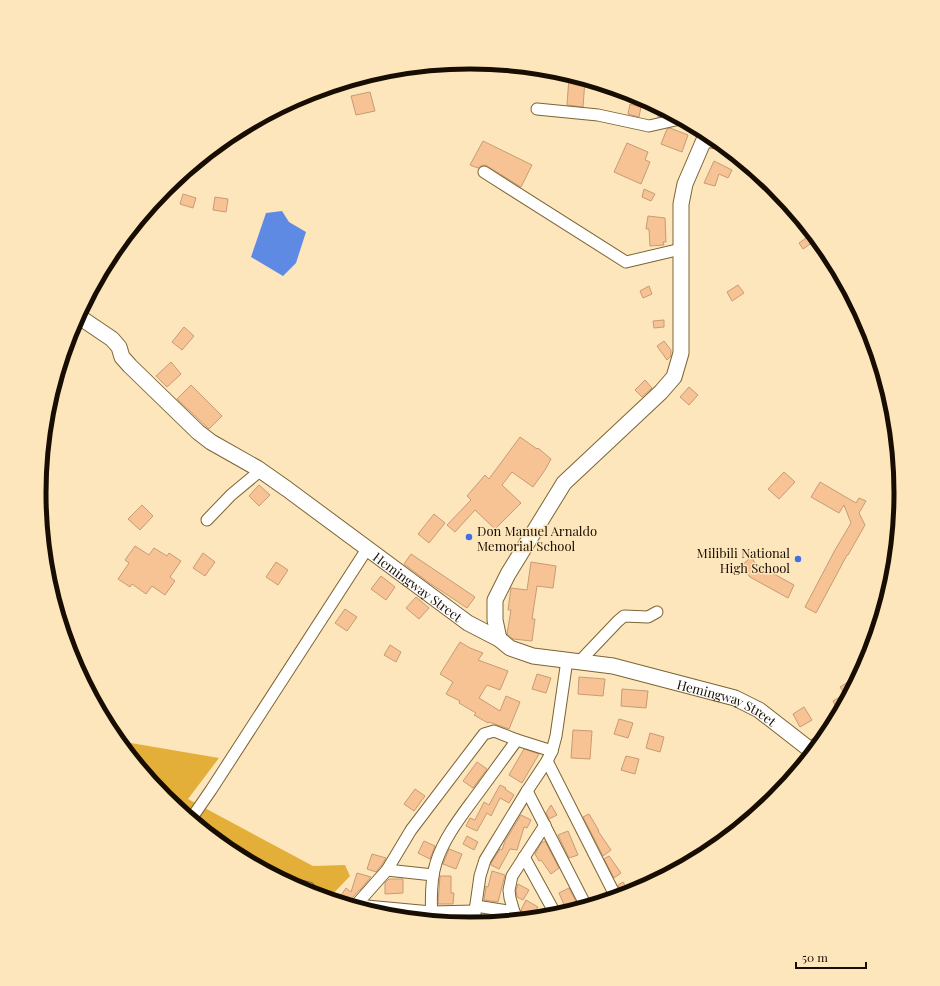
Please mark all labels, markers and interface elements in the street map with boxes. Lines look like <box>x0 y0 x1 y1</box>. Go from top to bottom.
place label: Don Manuel Arnaldo Memorial School <box>477 522 597 554</box>
marker: Don Manuel Arnaldo Memorial School <box>464 532 474 542</box>
place label: Milibili National High School <box>697 544 790 576</box>
street label: Hemingway Street <box>370 548 466 625</box>
marker: Milibili National High School <box>793 554 803 564</box>
street label: Hemingway Street <box>675 675 781 729</box>
scale bar <box>796 944 866 970</box>
text: 50 m <box>802 949 828 965</box>

